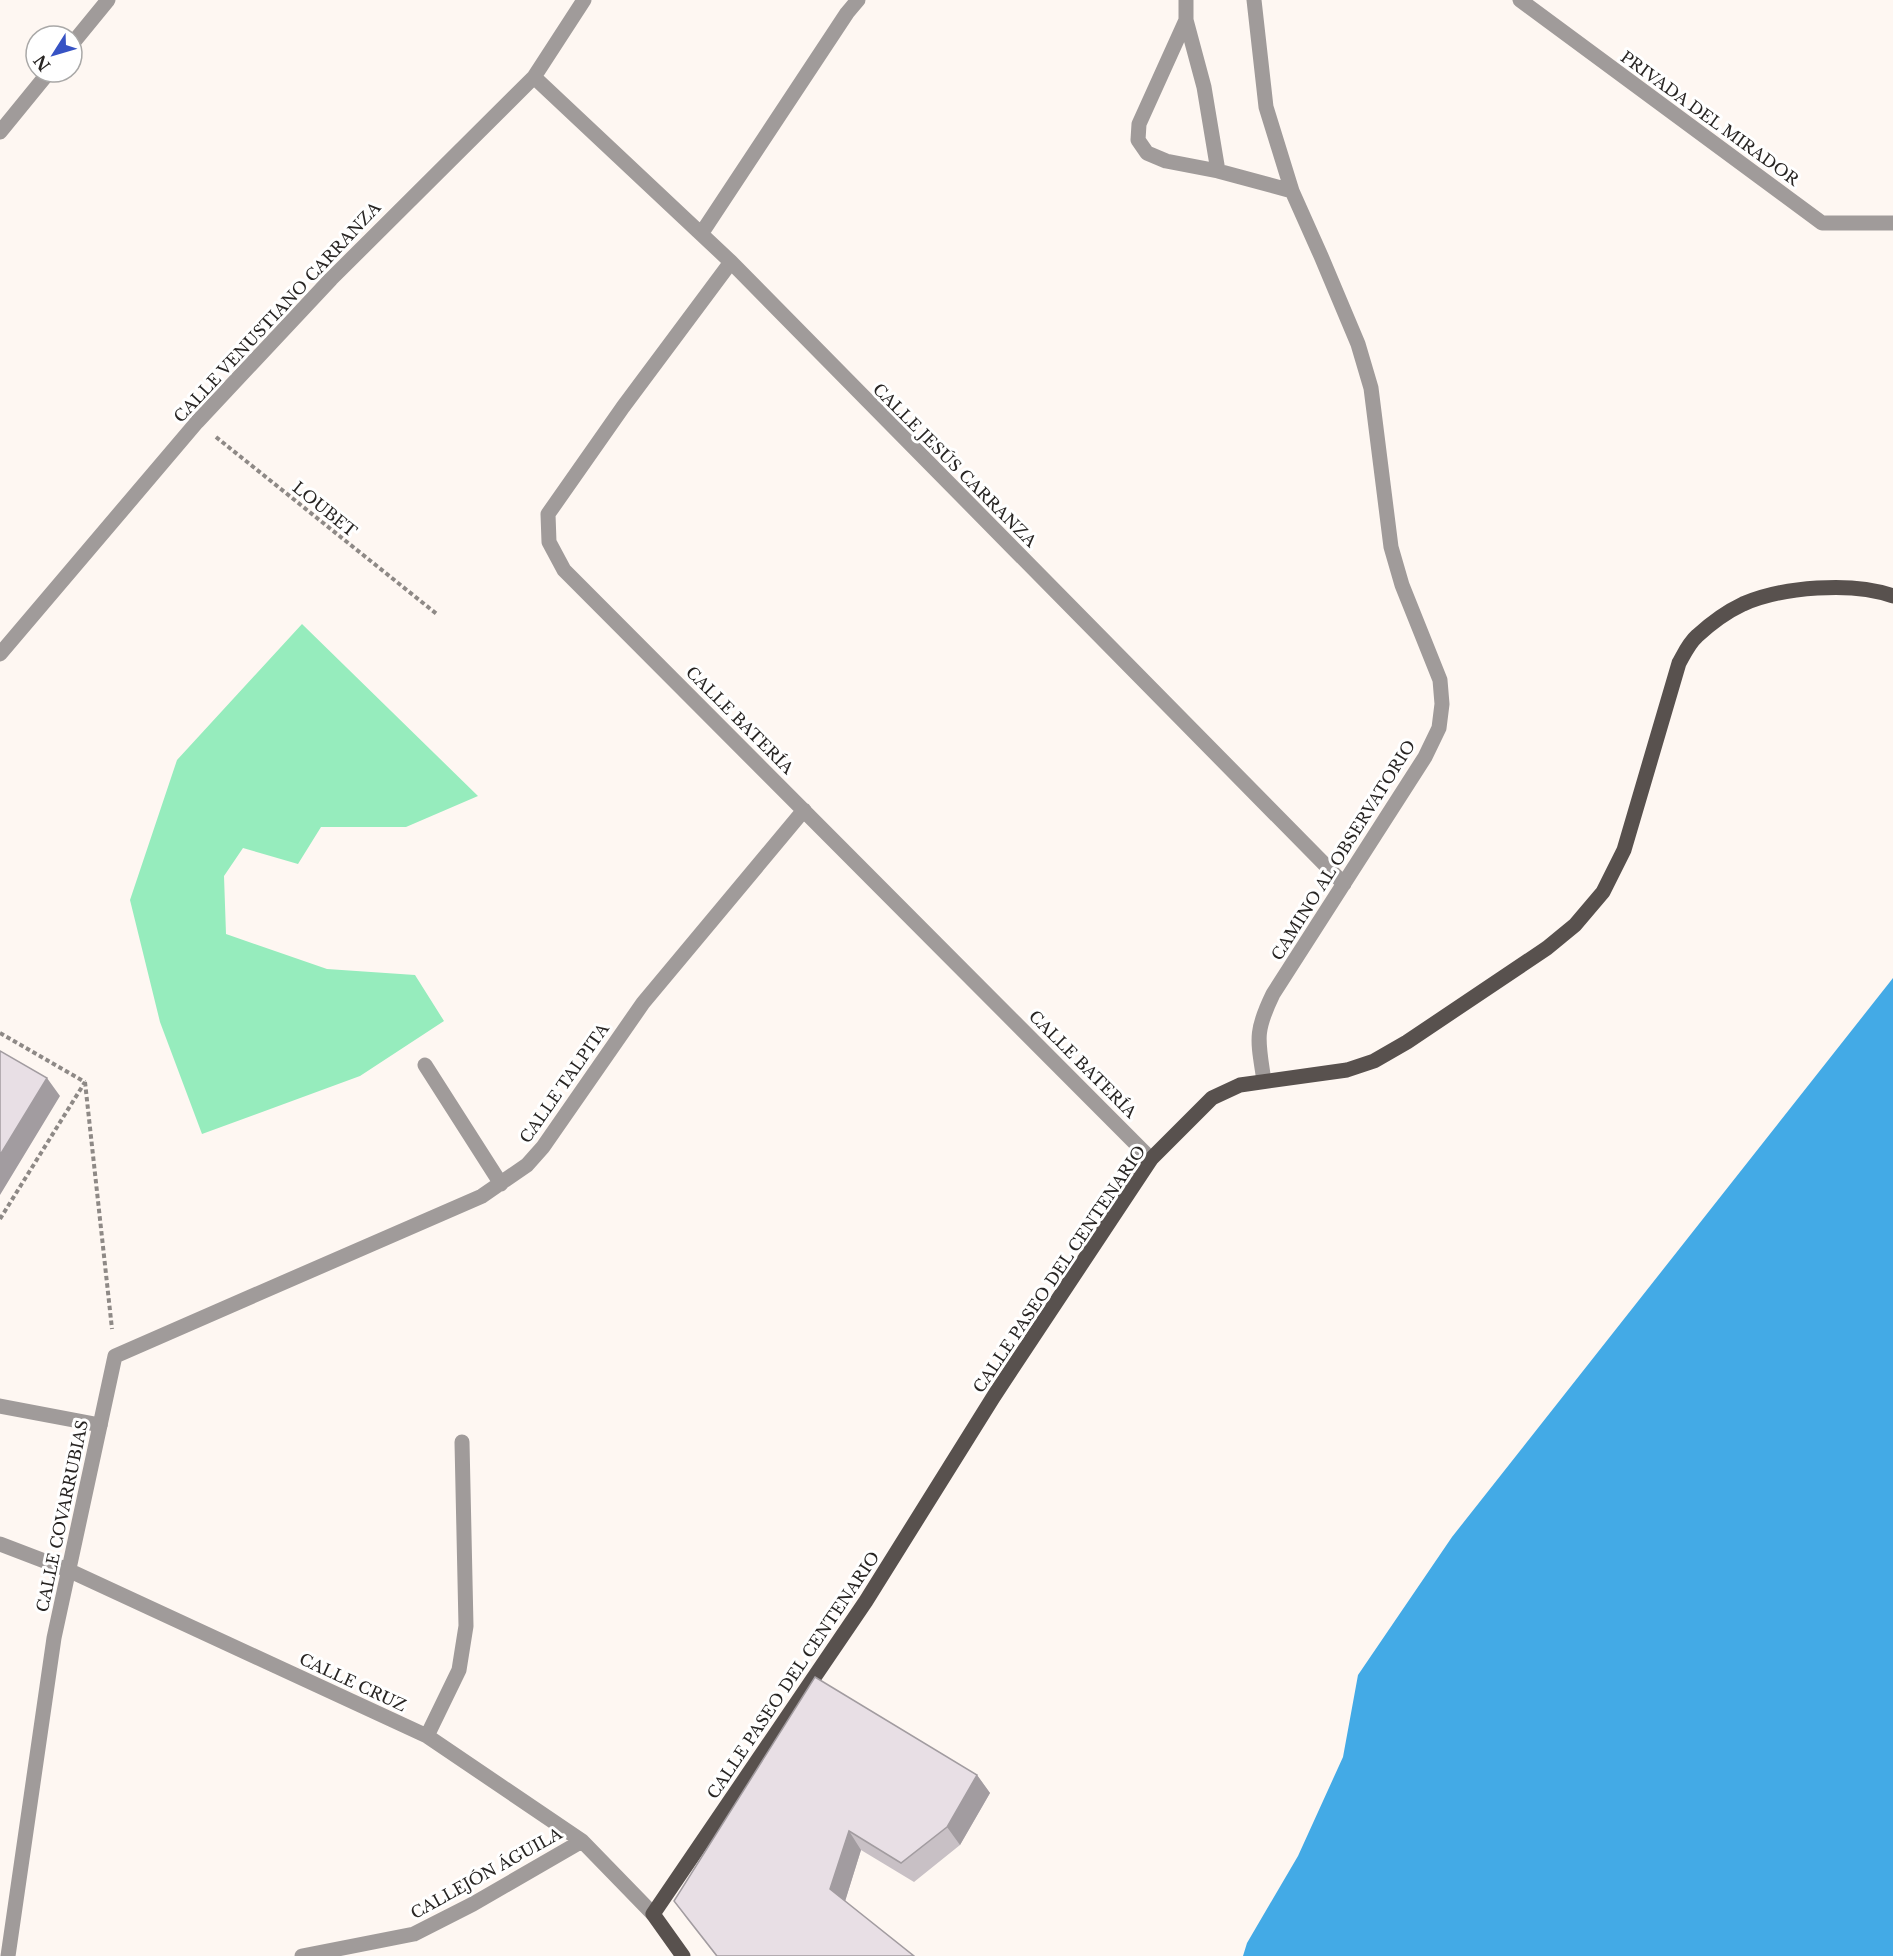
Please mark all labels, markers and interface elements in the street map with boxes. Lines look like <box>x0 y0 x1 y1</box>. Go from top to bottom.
north arrow <box>24 24 84 84</box>
street label: PRIVADA DEL MIRADOR <box>1617 46 1804 190</box>
text: N <box>30 51 55 75</box>
street label: CALLE VENUSTIANO CARRANZA <box>169 197 385 426</box>
street label: CALLE JESÚS CARRANZA <box>869 379 1041 551</box>
street label: LOUBET <box>289 477 361 541</box>
street label: CALLE BATERÍA <box>682 662 798 778</box>
street label: CAMINO AL OBSERVATORIO <box>1267 736 1419 964</box>
street label: CALLE BATERÍA <box>1025 1006 1141 1122</box>
street label: CALLE TALPITA <box>515 1019 613 1147</box>
street label: CALLE PASEO DEL CENTENARIO <box>968 1141 1150 1397</box>
street label: CALLE COVARRUBIAS <box>32 1418 92 1614</box>
street label: CALLE PASEO DEL CENTENARIO <box>702 1547 884 1803</box>
street label: CALLE CRUZ <box>296 1648 410 1716</box>
street label: CALLEJÓN ÁGUILA <box>407 1823 566 1923</box>

